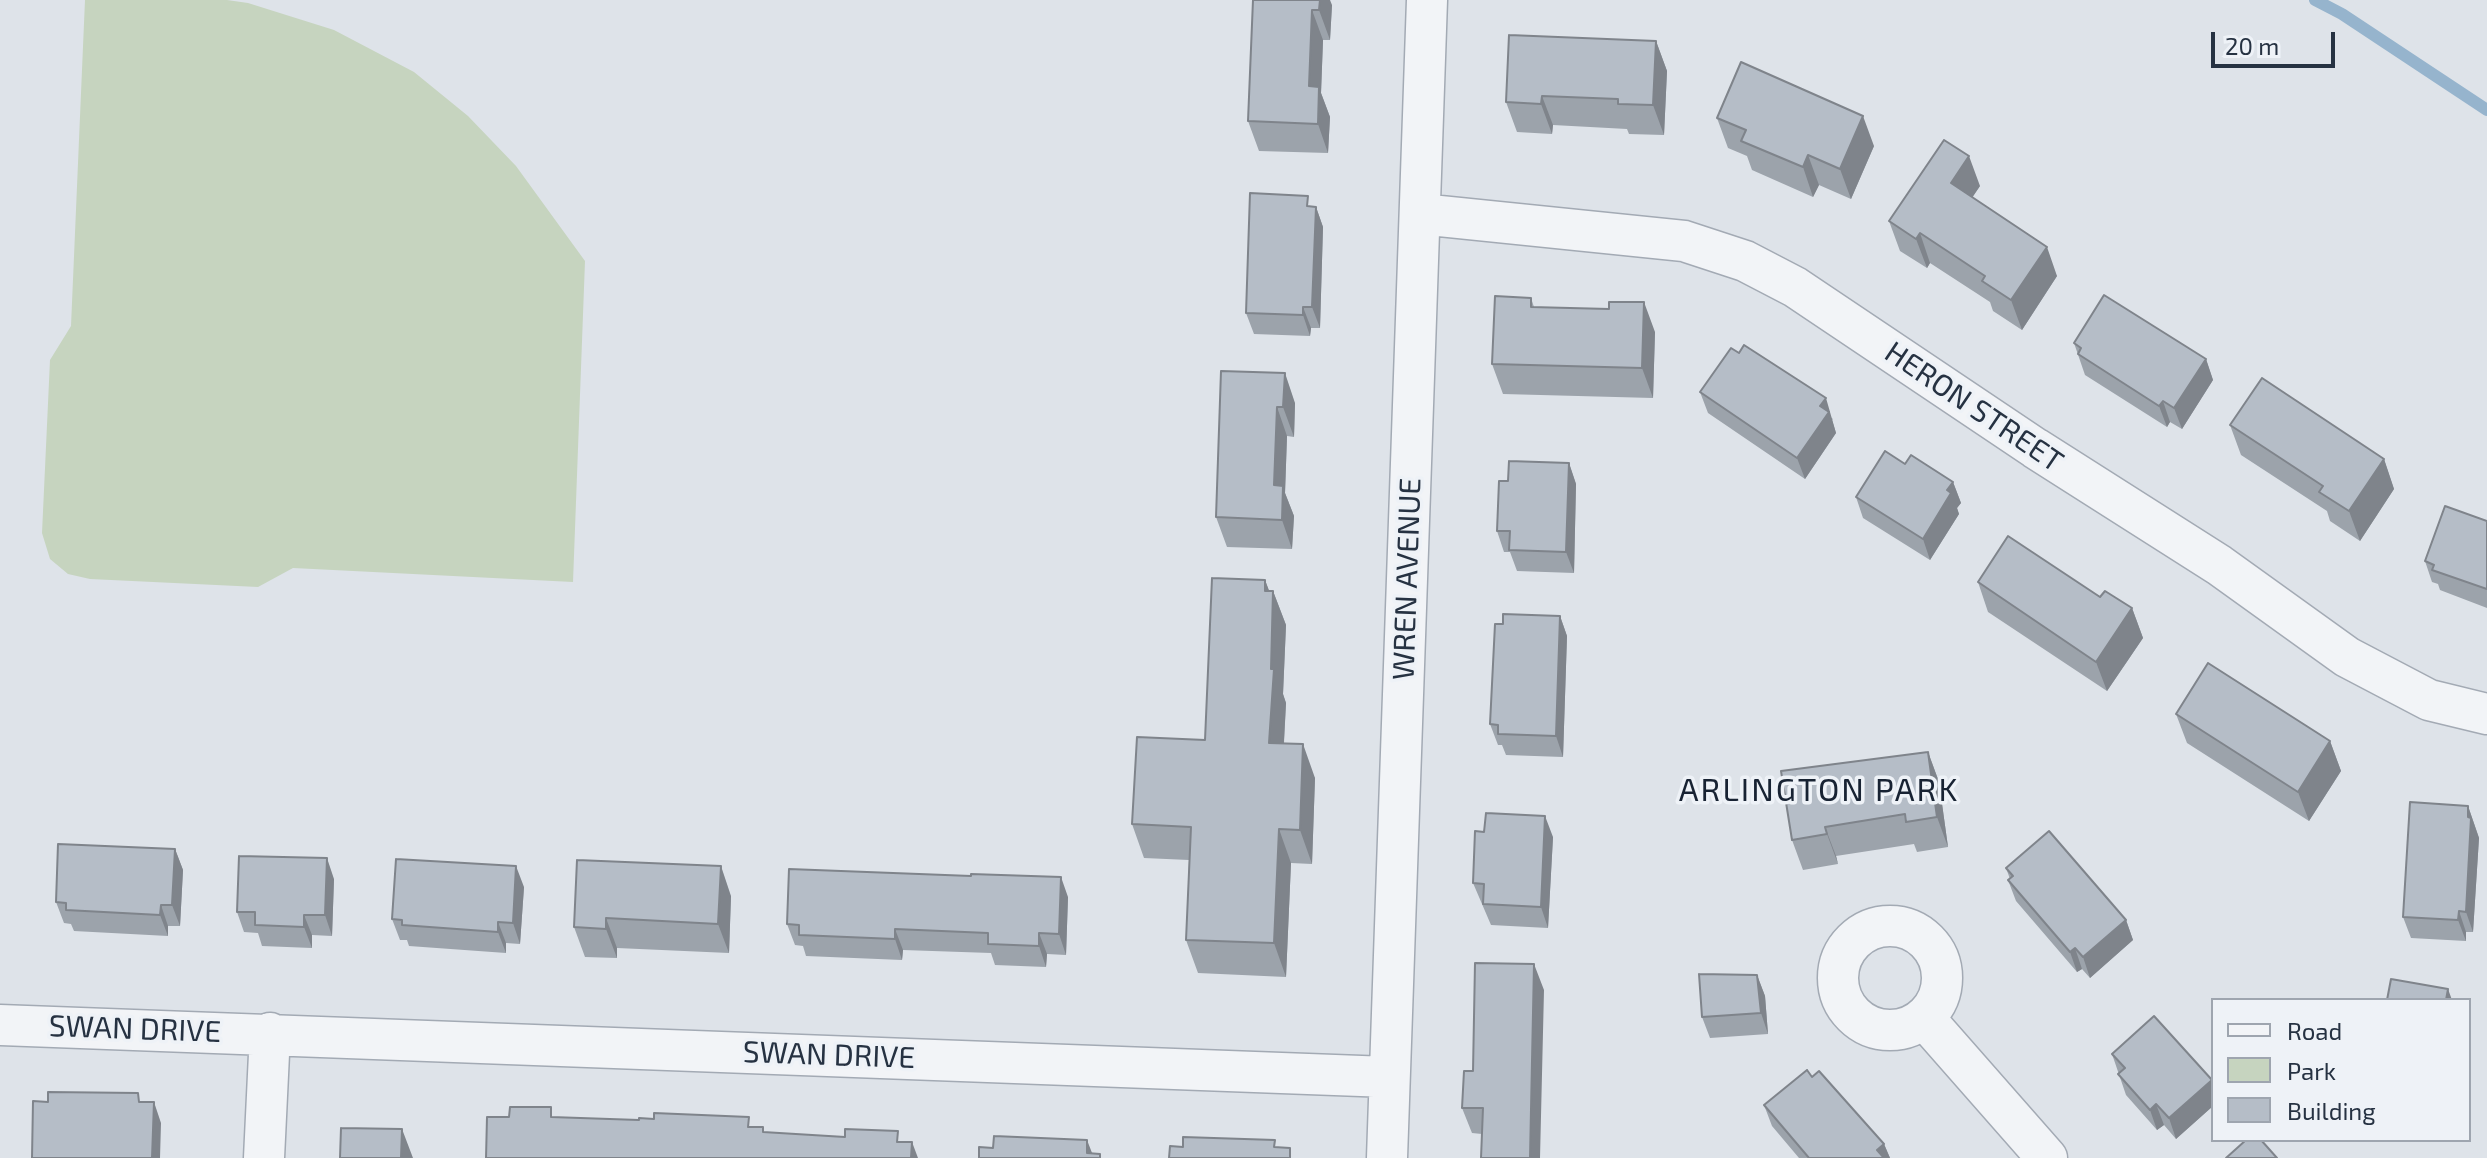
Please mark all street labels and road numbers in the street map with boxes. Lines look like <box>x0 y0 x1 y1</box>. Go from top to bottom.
street label: HERON STREET <box>1878 334 2070 480</box>
street label: WREN AVENUE <box>1385 477 1429 681</box>
street label: SWAN DRIVE <box>48 1008 222 1050</box>
street label: SWAN DRIVE <box>742 1034 916 1076</box>

